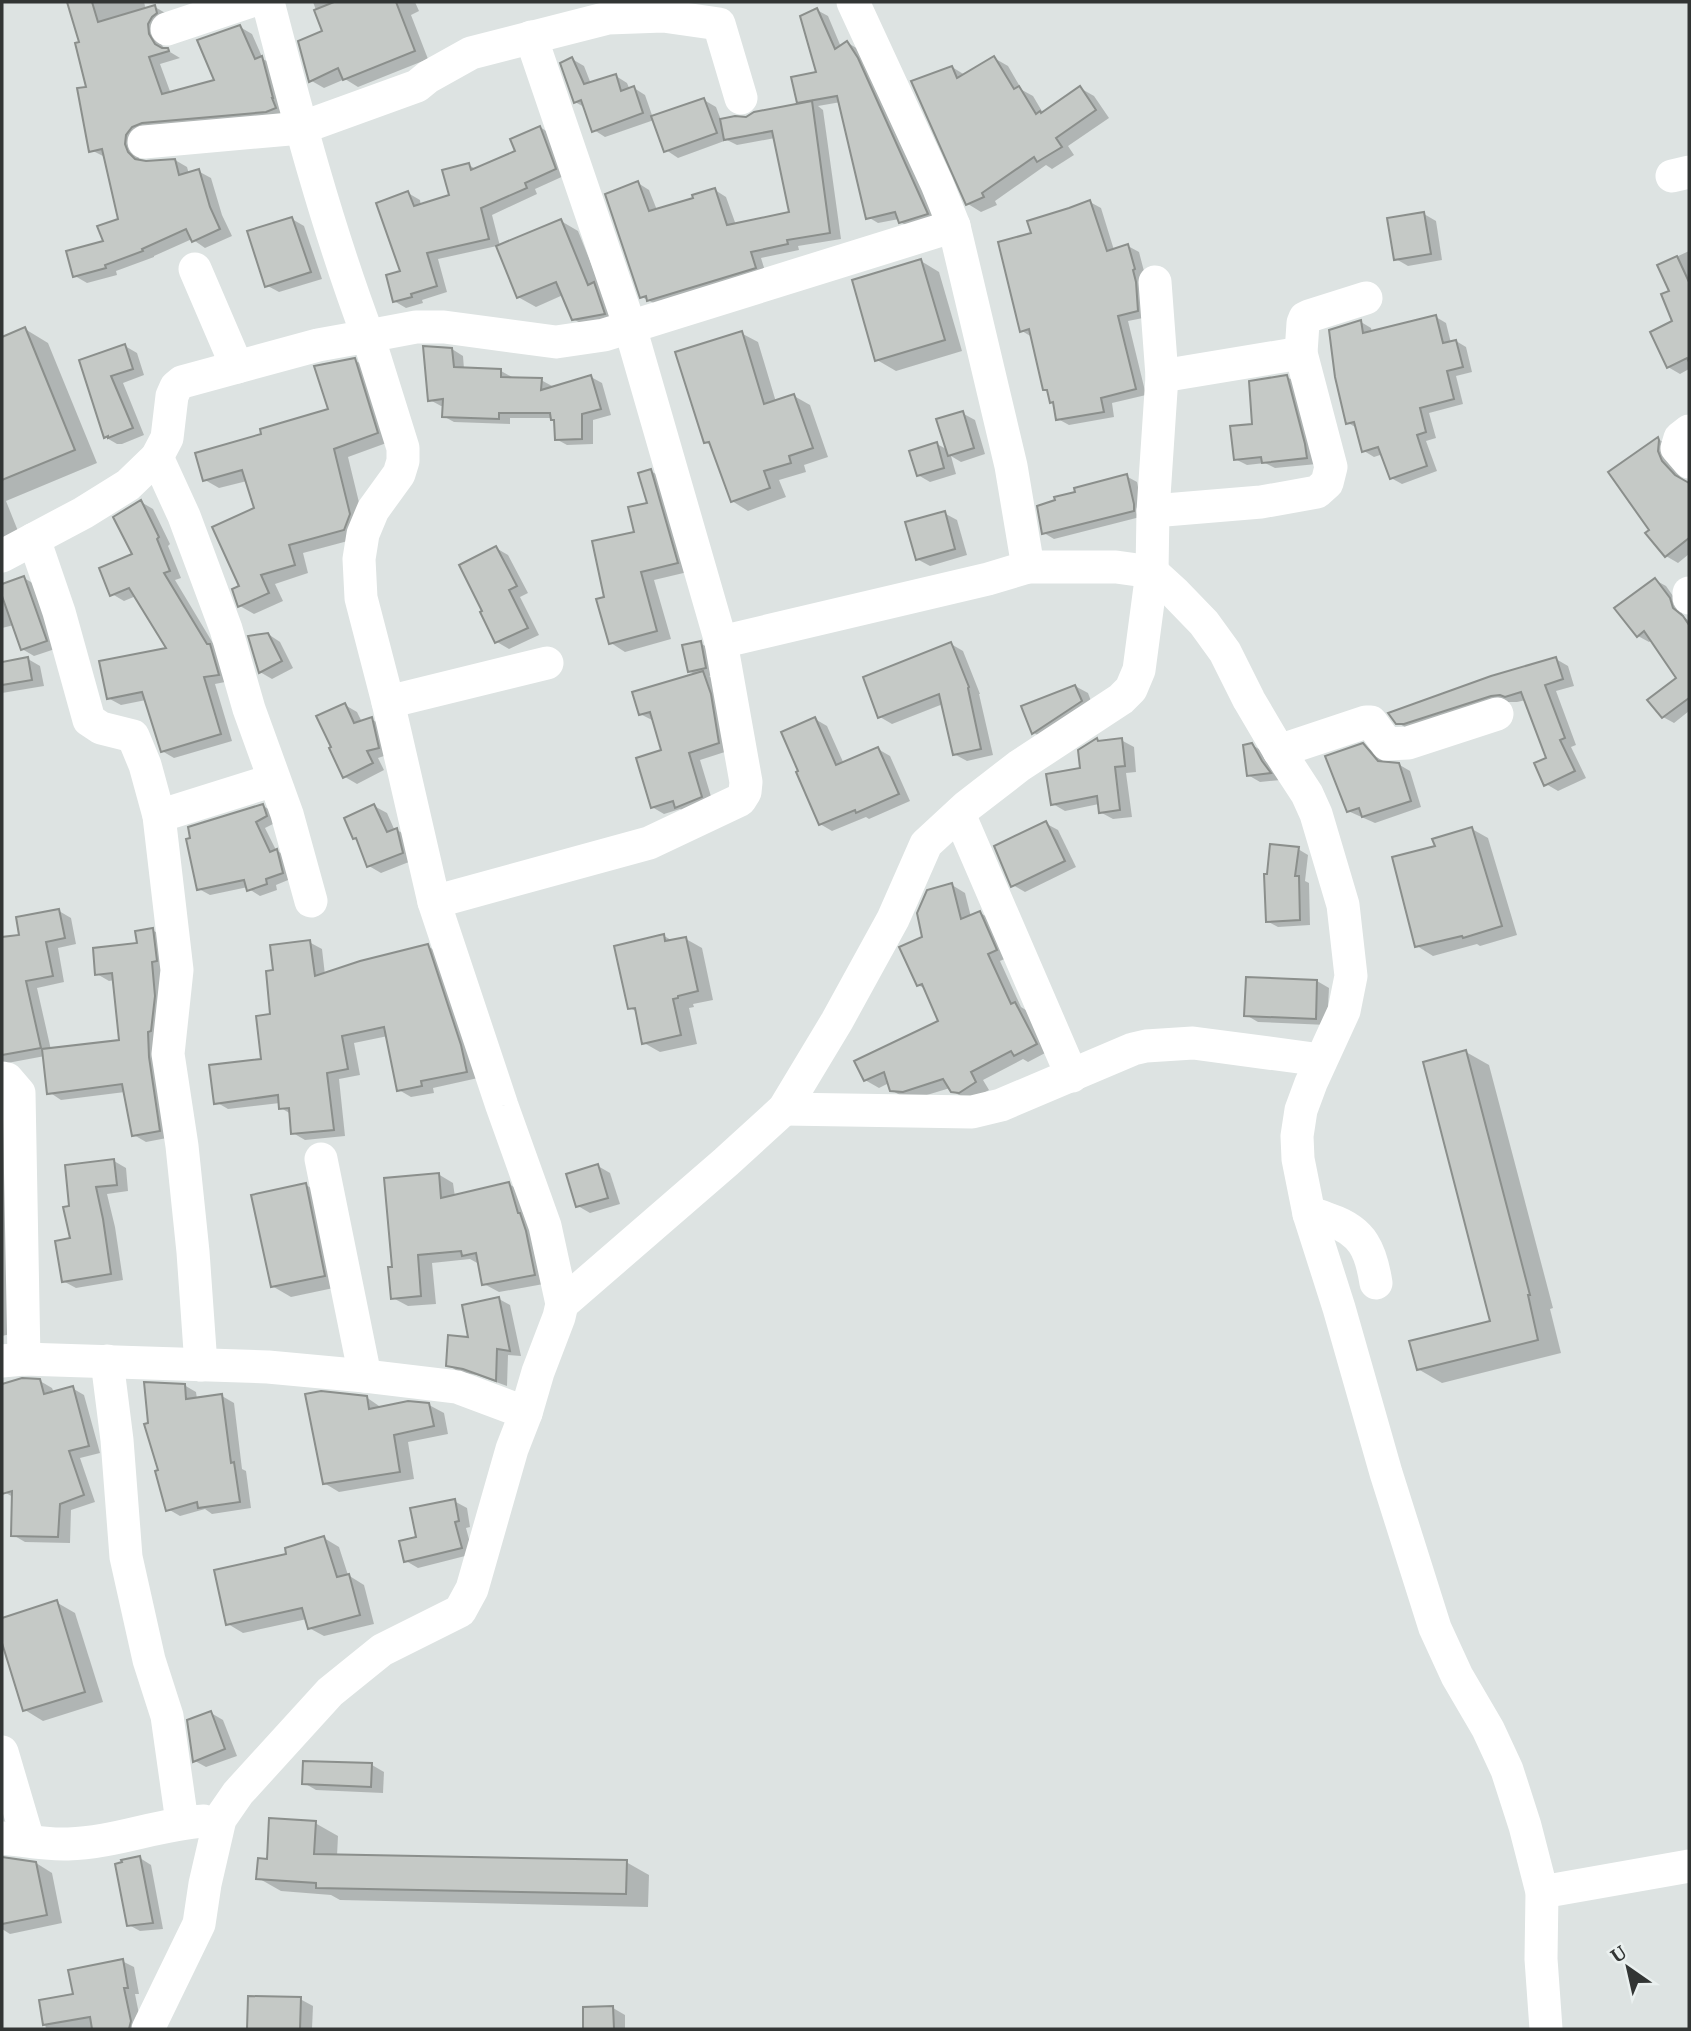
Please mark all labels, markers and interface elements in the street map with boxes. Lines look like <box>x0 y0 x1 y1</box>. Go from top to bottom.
north arrow <box>1593 1933 1663 2003</box>
text: U <box>1606 1940 1631 1968</box>

